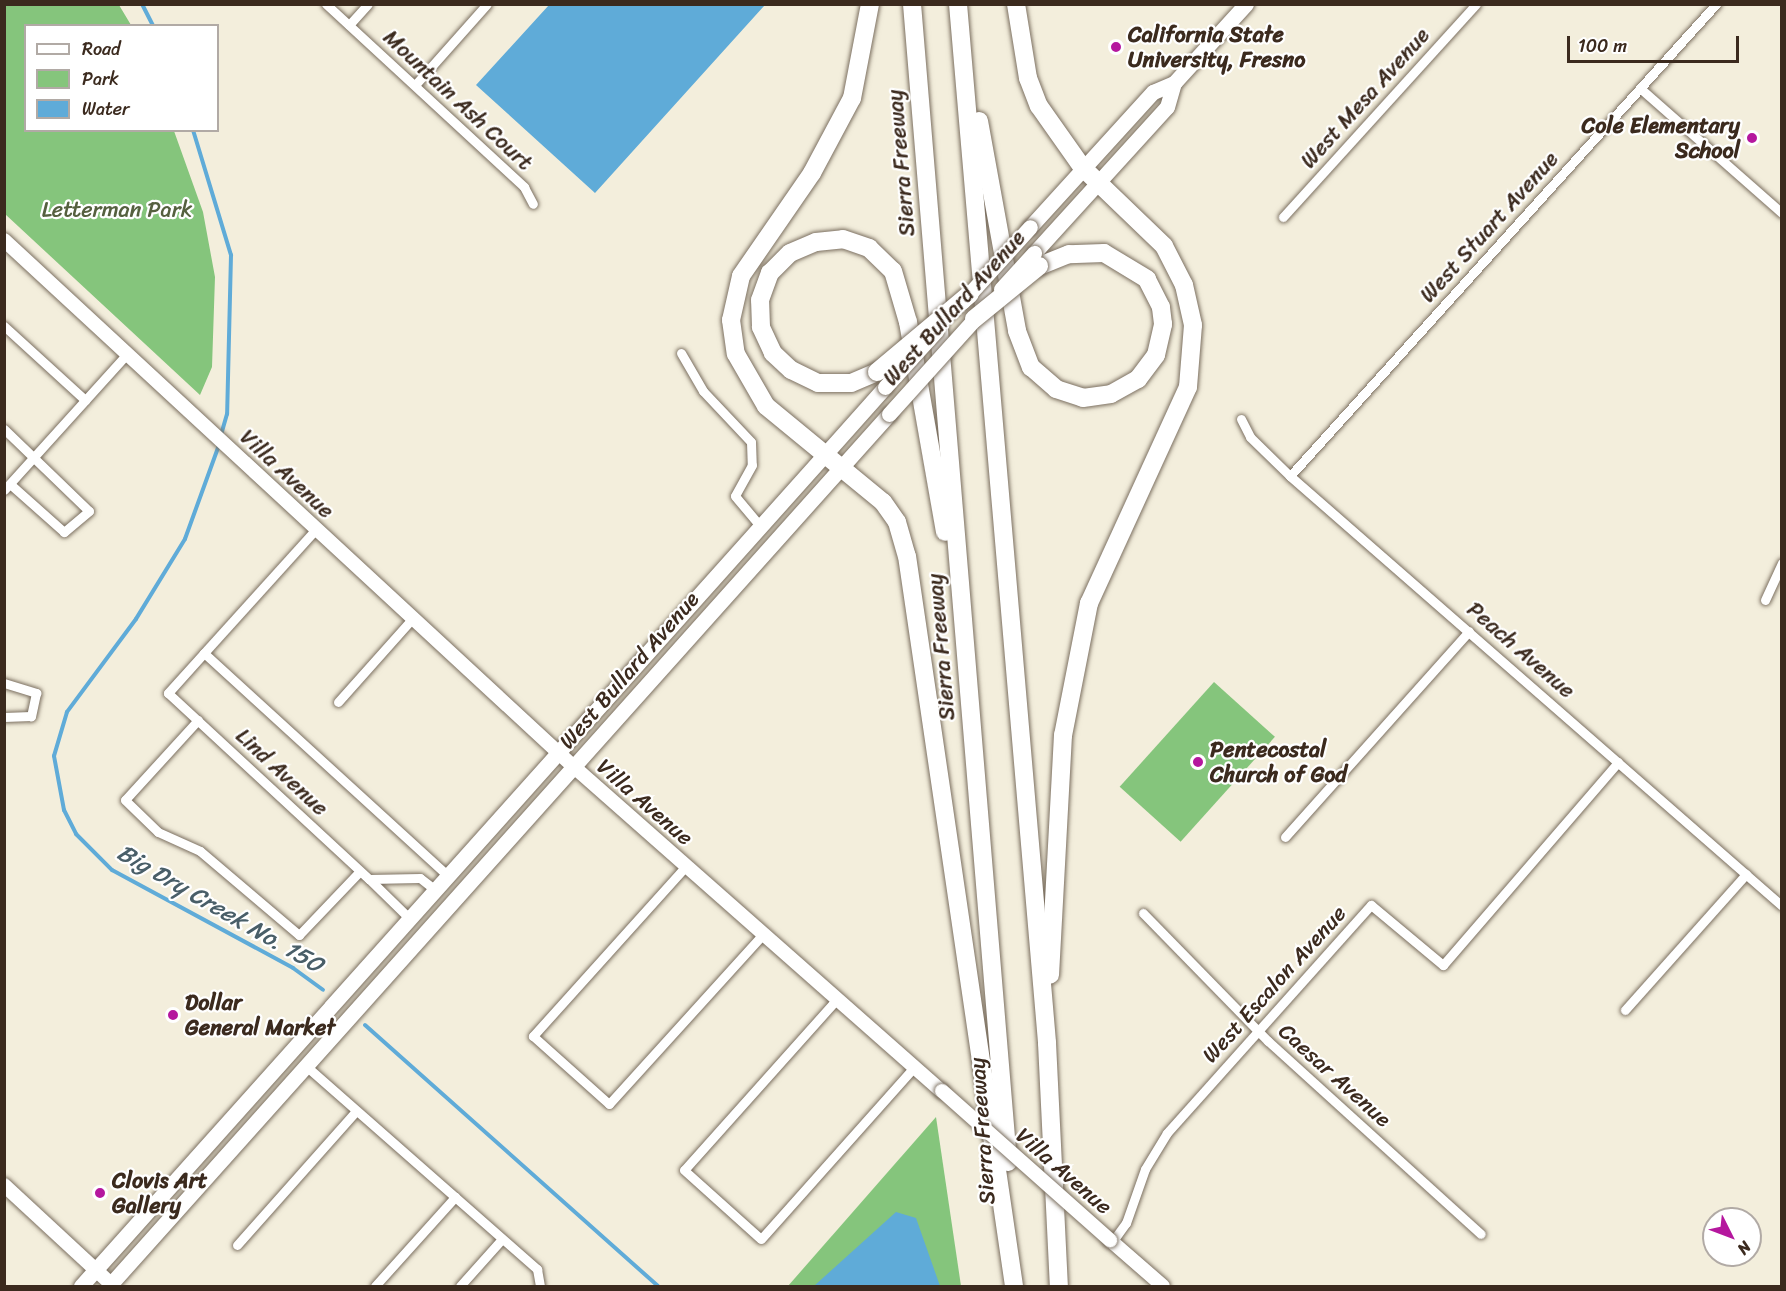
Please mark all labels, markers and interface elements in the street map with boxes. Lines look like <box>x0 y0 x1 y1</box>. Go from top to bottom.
place label: California State University, Fresno <box>1128 21 1305 72</box>
street label: West Mesa Avenue <box>1295 22 1435 174</box>
legend <box>24 24 219 132</box>
street label: Mountain Ash Court <box>378 24 538 176</box>
scale bar <box>1570 24 1742 62</box>
text: 100 m <box>1578 30 1627 62</box>
text: Road <box>82 33 121 65</box>
marker: California State University, Fresno <box>1109 40 1123 54</box>
text: Park <box>82 63 119 95</box>
street label: Sierra Freeway <box>881 89 921 237</box>
text: Water <box>82 93 129 125</box>
place label: Cole Elementary School <box>1581 112 1740 164</box>
marker: Cole Elementary School <box>1745 131 1759 145</box>
street label: West Stuart Avenue <box>1414 146 1564 308</box>
park label: Letterman Park <box>42 197 192 223</box>
street label: West Bullard Avenue <box>877 225 1031 391</box>
street label: Villa Avenue <box>235 424 339 524</box>
street label: Sierra Freeway <box>921 573 961 721</box>
street label: West Bullard Avenue <box>554 586 704 754</box>
street label: Peach Avenue <box>1462 596 1580 704</box>
street label: Lind Avenue <box>231 723 333 821</box>
place label: Pentecostal Church of God <box>1210 736 1347 788</box>
street label: Villa Avenue <box>592 753 698 851</box>
marker: Pentecostal Church of God <box>1191 755 1205 769</box>
water label: Big Dry Creek No. 150 <box>112 838 328 980</box>
street label: West Escalon Avenue <box>1196 900 1352 1068</box>
place label: Dollar General Market <box>185 989 335 1040</box>
marker: Dollar General Market <box>166 1008 180 1022</box>
street label: Caesar Avenue <box>1273 1018 1397 1132</box>
street label: Sierra Freeway <box>964 1057 1000 1205</box>
street label: Villa Avenue <box>1011 1122 1117 1220</box>
place label: Clovis Art Gallery <box>112 1167 207 1218</box>
marker: Clovis Art Gallery <box>93 1186 107 1200</box>
north arrow <box>1702 1207 1762 1267</box>
text: N <box>1730 1234 1759 1262</box>

